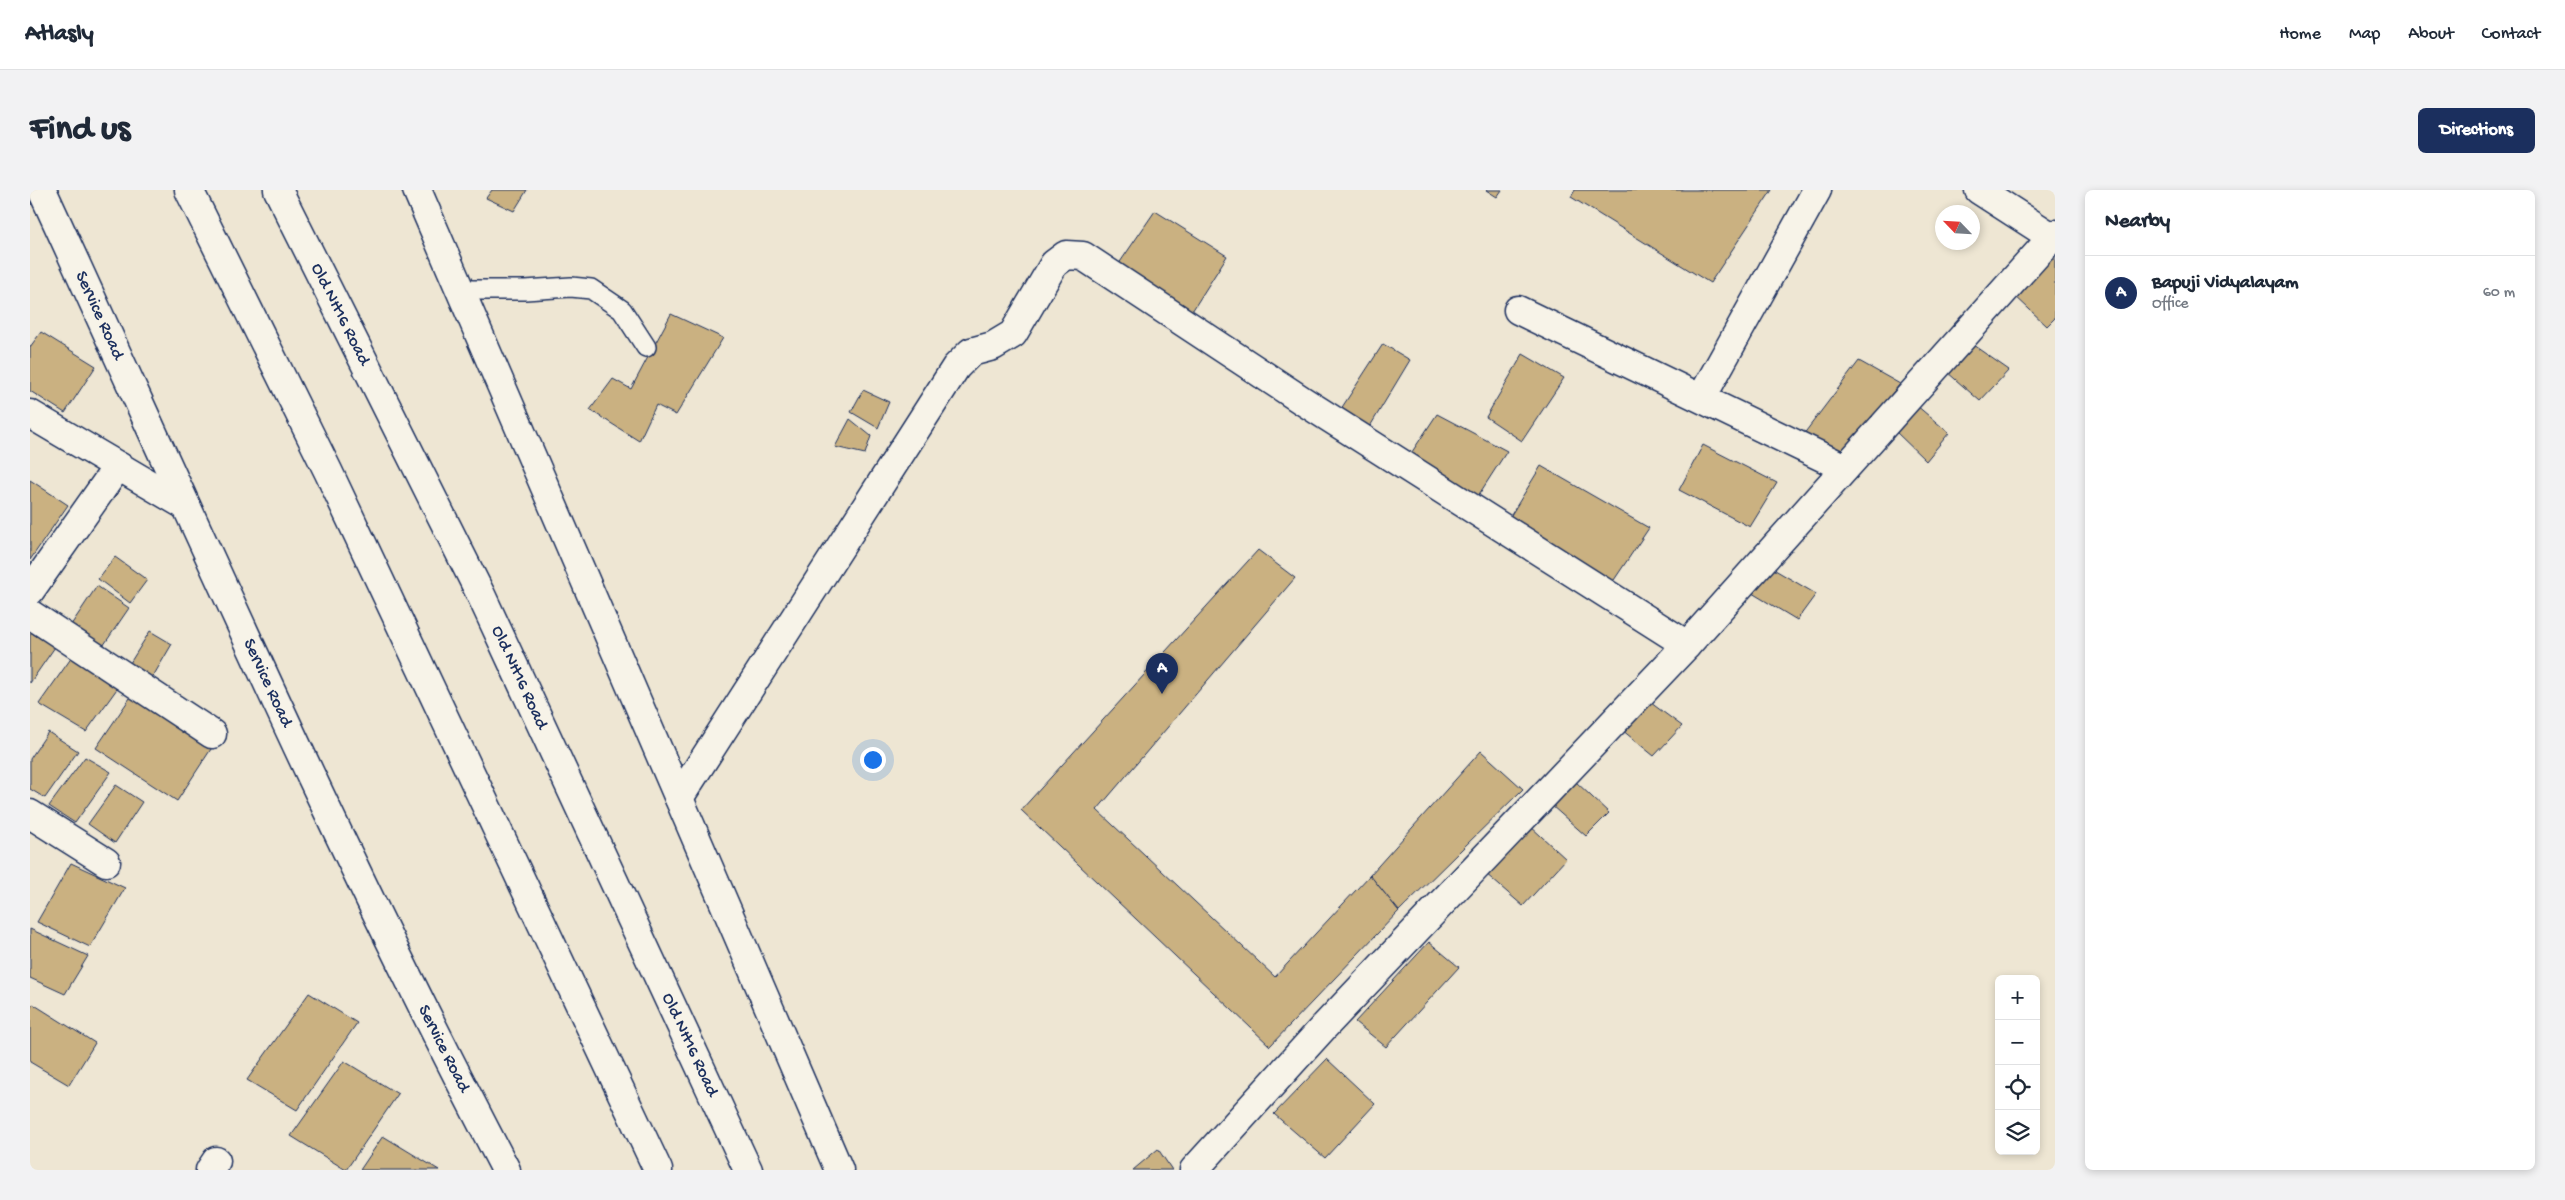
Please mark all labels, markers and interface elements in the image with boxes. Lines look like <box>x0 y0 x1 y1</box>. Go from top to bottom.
text: Atlasly <box>25 20 94 49</box>
text: Home <box>2279 24 2321 45</box>
text: Map <box>2349 24 2380 45</box>
text: About <box>2408 24 2454 45</box>
text: Contact <box>2482 24 2540 45</box>
button: Directions <box>2418 108 2535 153</box>
text: Find us <box>30 110 130 151</box>
north arrow <box>1935 205 1980 250</box>
text: Nearby <box>2105 210 2170 235</box>
street label: Old NH16 Road <box>306 260 375 370</box>
street label: Service Road <box>70 268 129 364</box>
text: Bapuji Vidyalayam <box>2152 272 2299 295</box>
text: A <box>2116 284 2126 303</box>
text: 60 m <box>2483 284 2515 303</box>
text: Office <box>2152 295 2189 314</box>
street label: Old NH16 Road <box>486 622 553 734</box>
street label: Service Road <box>238 635 298 732</box>
pin: A <box>1146 653 1178 694</box>
your location <box>860 747 886 773</box>
map controls <box>1995 975 2040 1155</box>
button: + <box>1995 975 2040 1020</box>
street label: Old NH16 Road <box>657 990 724 1101</box>
street label: Service Road <box>413 1002 475 1097</box>
button: − <box>1995 1020 2040 1065</box>
button: locate <box>1995 1065 2040 1110</box>
button: layers <box>1995 1110 2040 1155</box>

